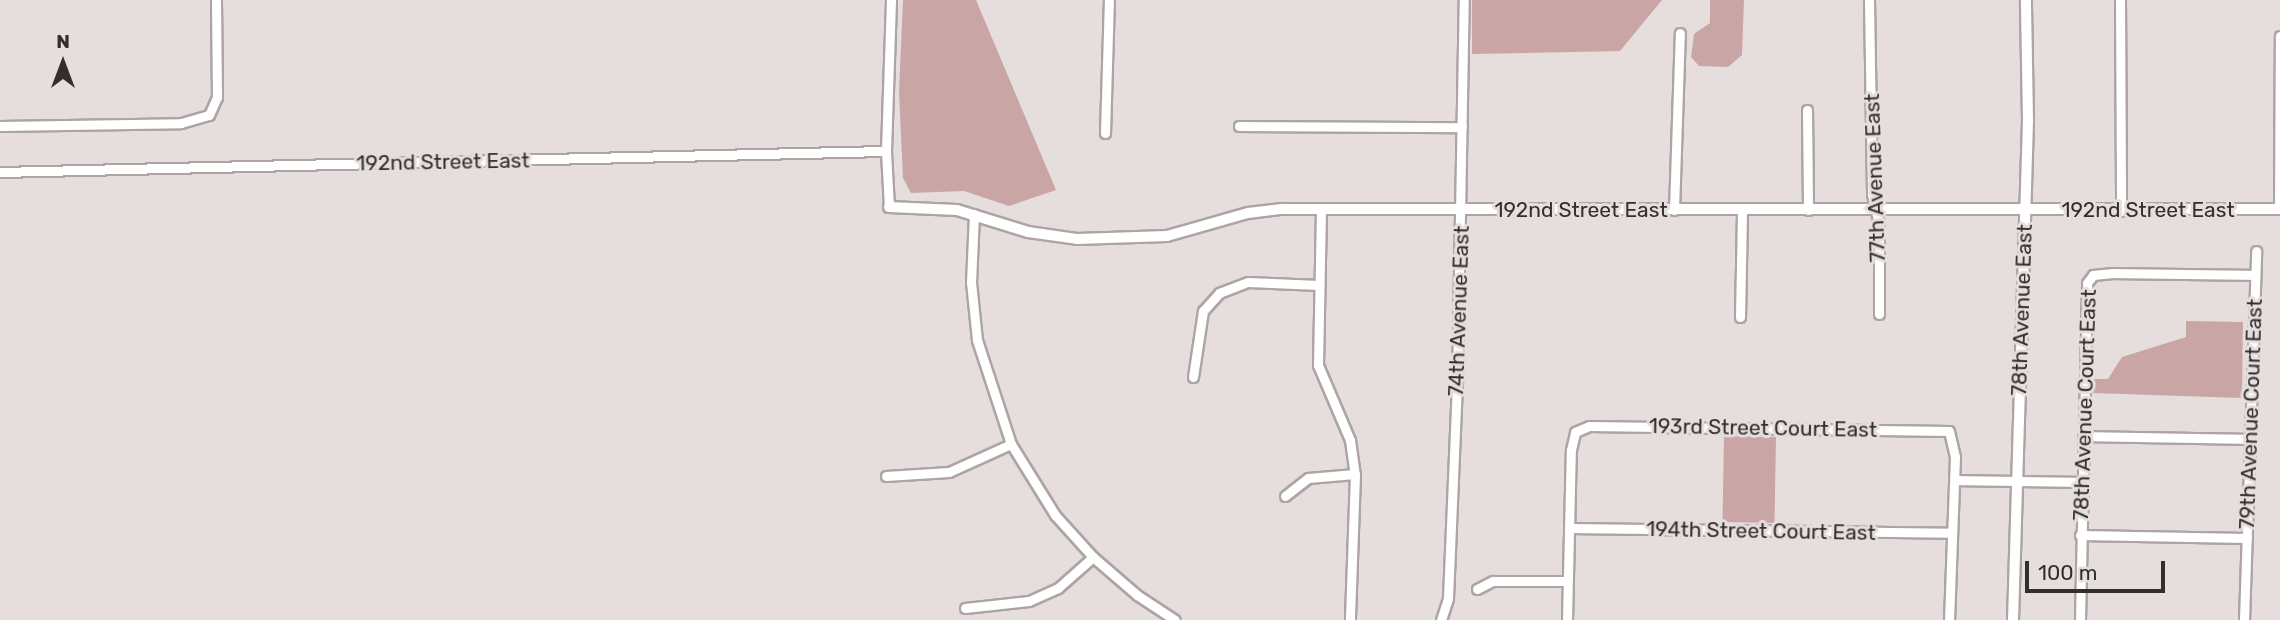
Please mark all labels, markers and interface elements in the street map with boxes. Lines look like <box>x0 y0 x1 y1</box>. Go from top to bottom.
north arrow <box>28 28 98 98</box>
text: N <box>56 30 70 53</box>
street label: 77th Avenue East <box>1859 93 1891 263</box>
street label: 192nd Street East <box>356 148 530 176</box>
street label: 192nd Street East <box>1494 197 1668 223</box>
street label: 192nd Street East <box>2061 197 2235 223</box>
street label: 78th Avenue East <box>2006 224 2038 396</box>
street label: 74th Avenue East <box>1443 225 1475 397</box>
street label: 78th Avenue Court East <box>2068 289 2102 521</box>
street label: 79th Avenue Court East <box>2234 298 2268 530</box>
street label: 193rd Street Court East <box>1649 413 1877 443</box>
street label: 194th Street Court East <box>1646 516 1876 546</box>
scale bar <box>2028 546 2168 590</box>
text: 100 m <box>2038 560 2097 585</box>

